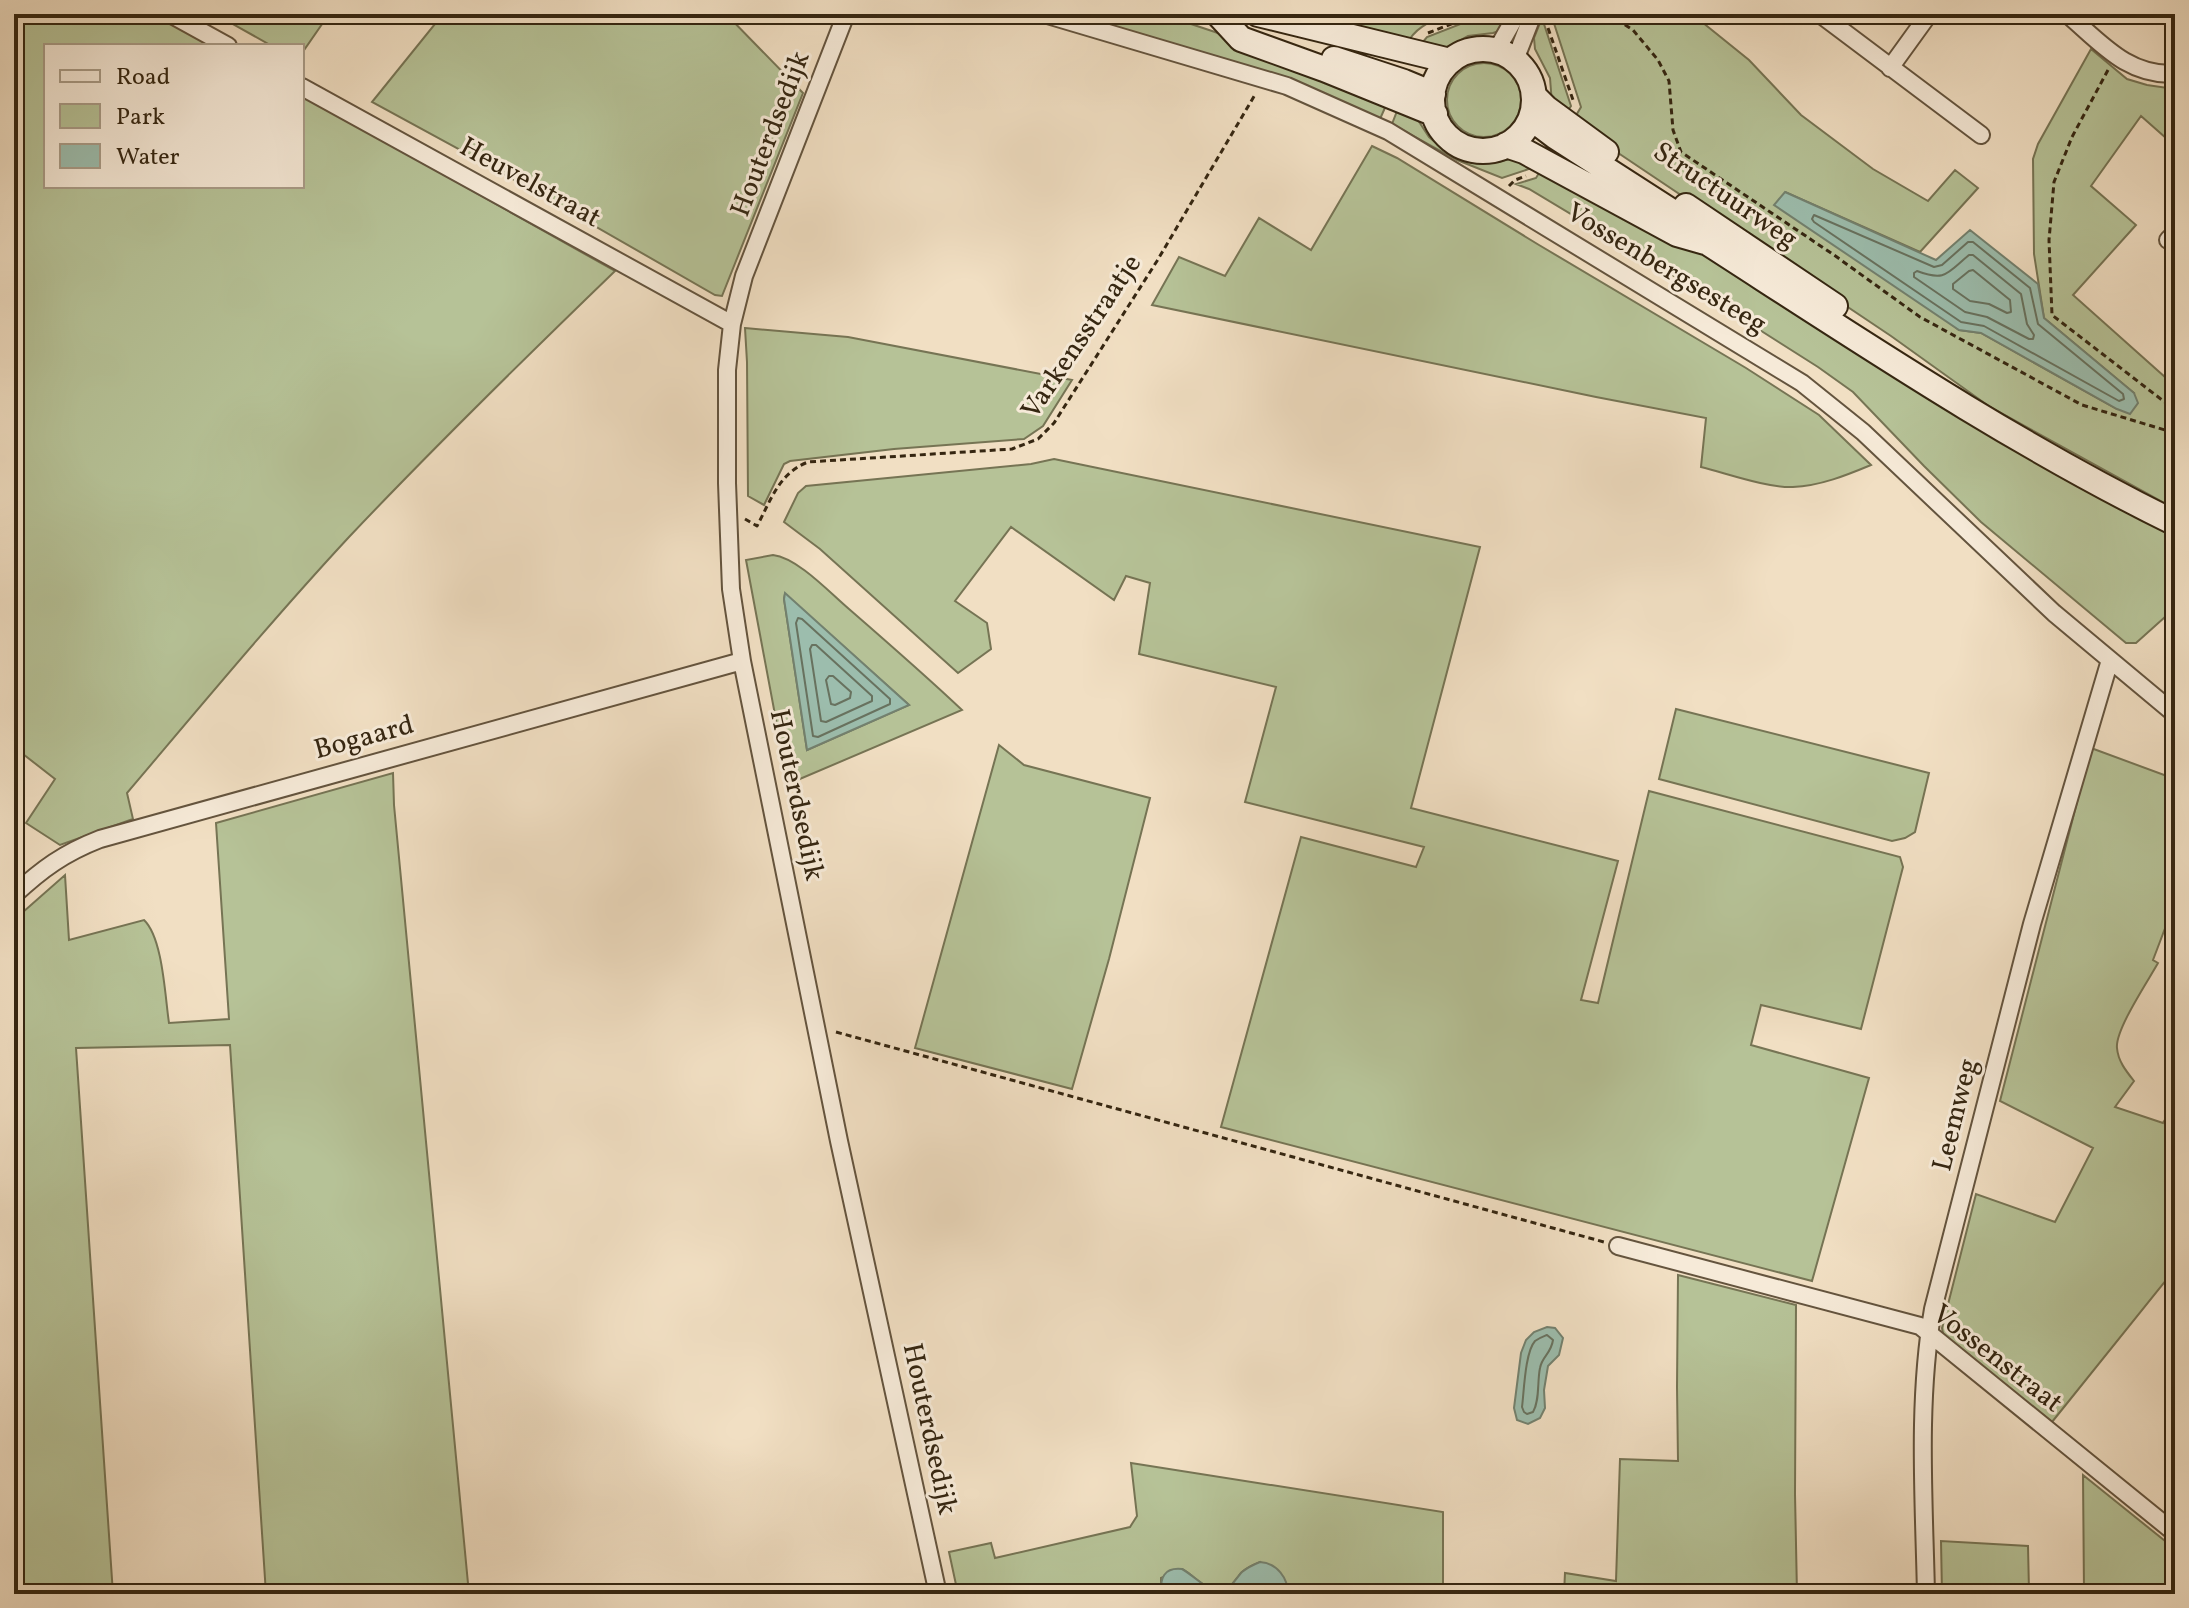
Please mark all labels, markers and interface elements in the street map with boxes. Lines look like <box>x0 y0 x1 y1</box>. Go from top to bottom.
legend <box>44 44 304 188</box>
street label: Houterdsedijk <box>722 46 820 222</box>
text: Road <box>116 61 170 95</box>
text: Park <box>116 101 165 135</box>
street label: Heuvelstraat <box>452 128 608 238</box>
street label: Structuurweg <box>1645 133 1805 259</box>
text: Water <box>116 141 180 175</box>
street label: Vossenbergsesteeg <box>1558 194 1774 344</box>
street label: Varkensstraatje <box>1012 247 1152 427</box>
street label: Bogaard <box>310 706 418 770</box>
street label: Houterdsedijk <box>759 706 833 884</box>
street label: Leemweg <box>1923 1055 1989 1175</box>
street label: Vossenstraat <box>1923 1296 2071 1422</box>
street label: Houterdsedijk <box>892 1340 966 1518</box>

